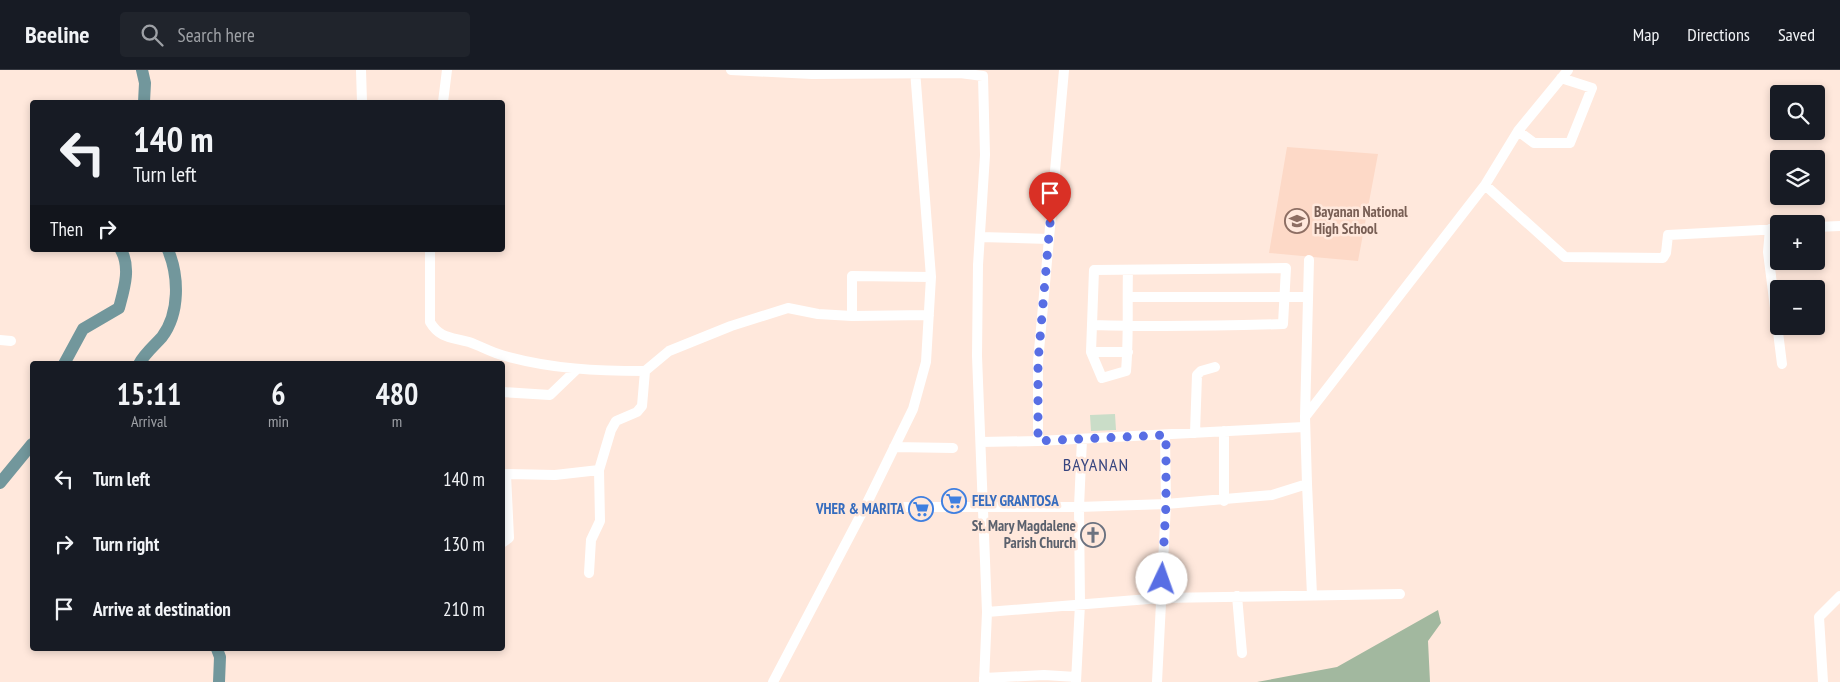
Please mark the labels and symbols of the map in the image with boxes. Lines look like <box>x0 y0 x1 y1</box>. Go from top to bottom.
pin <box>1029 172 1071 223</box>
place label: Bayanan National High School <box>1314 202 1408 238</box>
school or university icon: Bayanan National High School <box>1284 208 1310 234</box>
district label: BAYANAN <box>1063 453 1129 476</box>
supermarket icon: FELY GRANTOSA <box>941 488 967 514</box>
place label: FELY GRANTOSA <box>972 491 1059 510</box>
supermarket icon: VHER & MARITA <box>908 496 934 522</box>
place label: VHER & MARITA <box>815 499 904 518</box>
place label: St. Mary Magdalene Parish Church <box>972 516 1076 552</box>
church icon: St. Mary Magdalene Parish Church <box>1080 522 1106 548</box>
position arrow <box>1135 552 1187 604</box>

